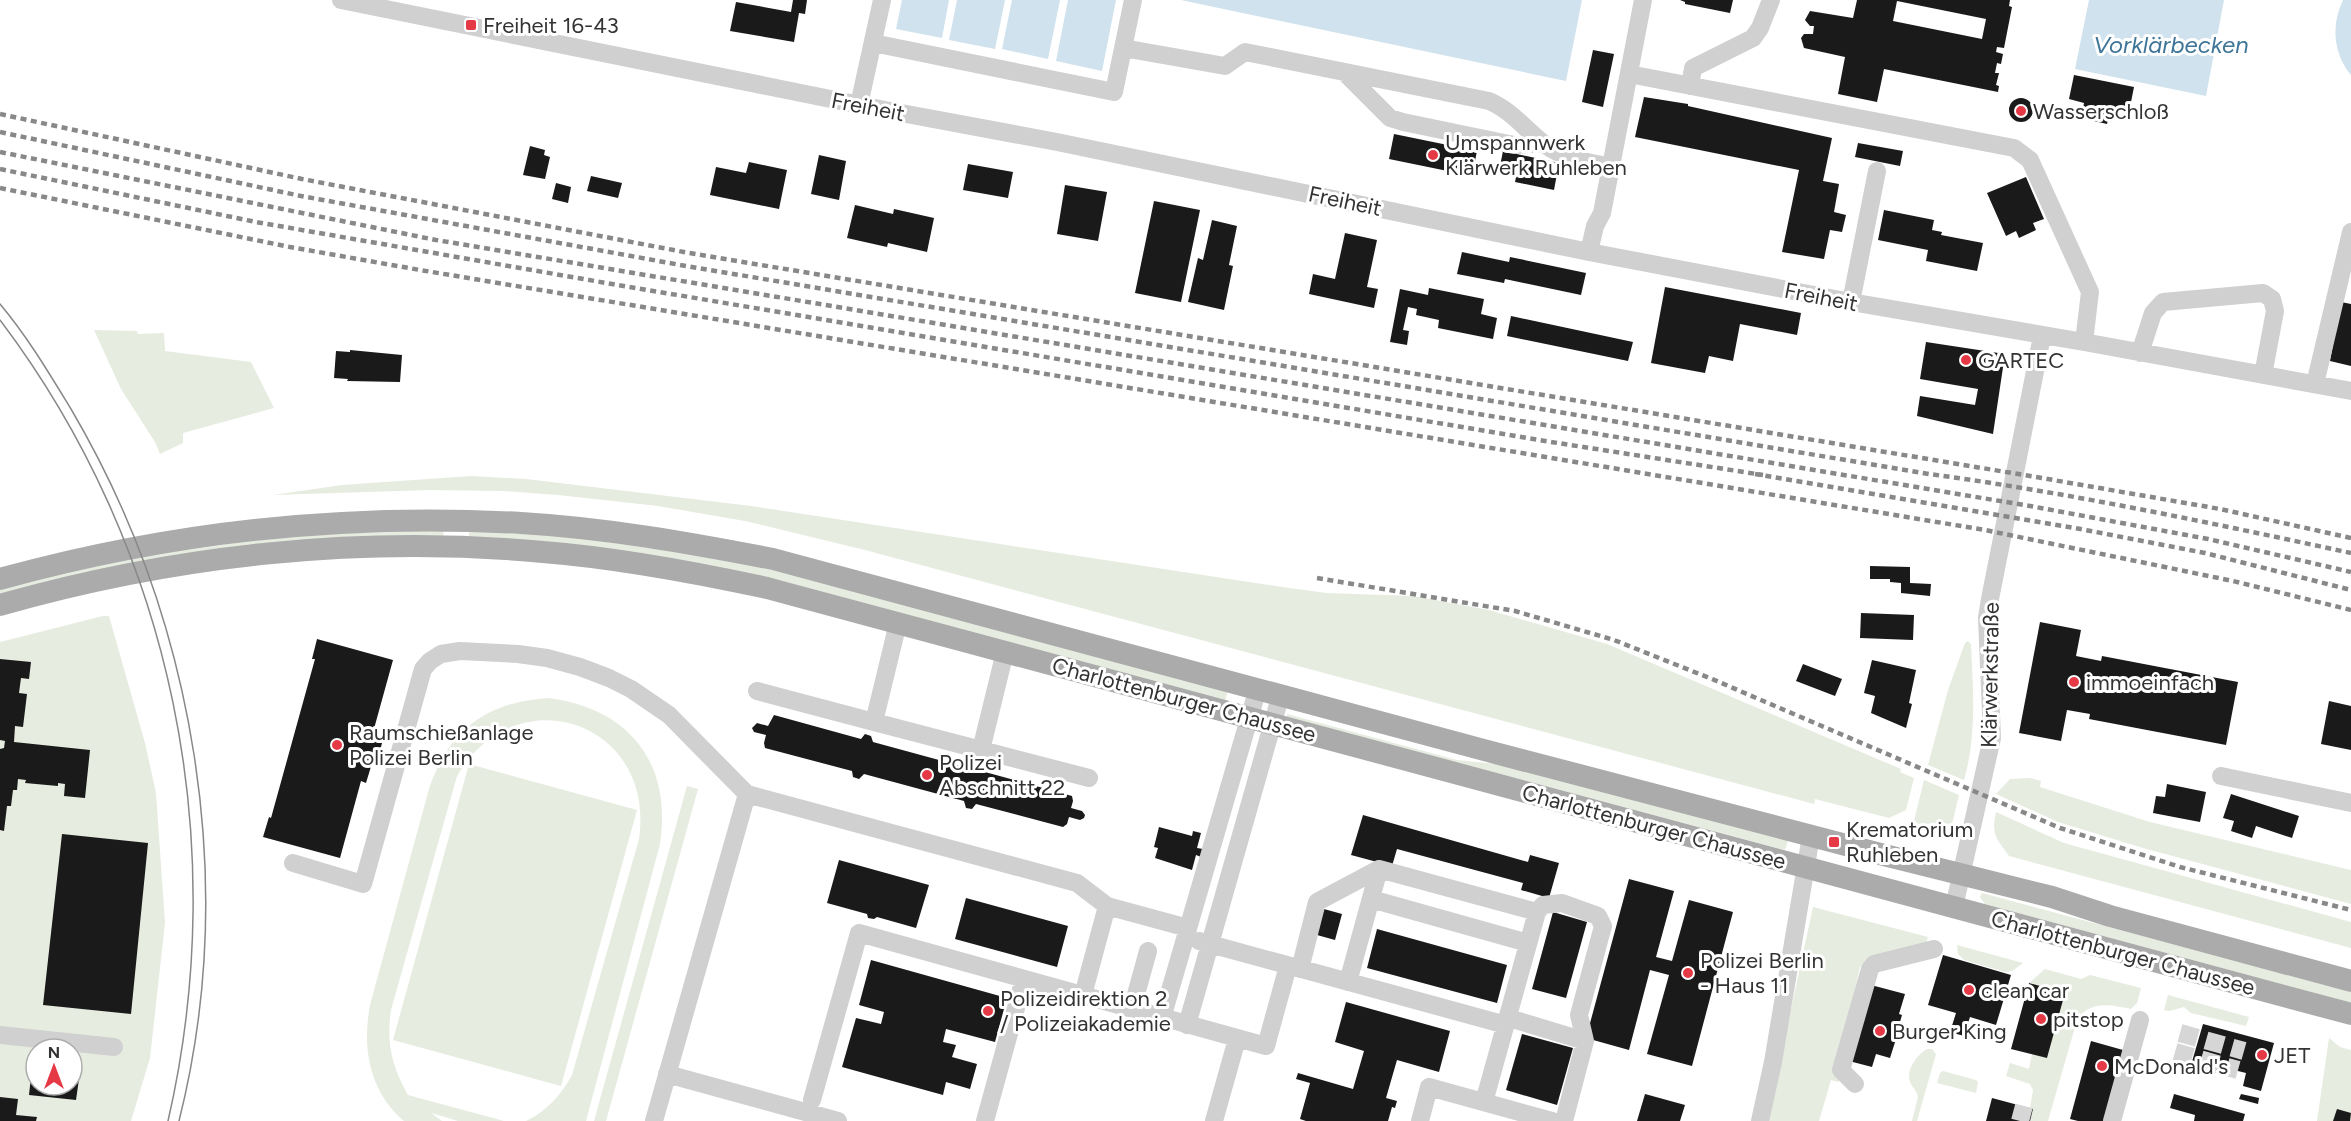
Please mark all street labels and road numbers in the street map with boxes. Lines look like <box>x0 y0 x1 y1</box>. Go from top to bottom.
street label: Freiheit <box>829 87 907 127</box>
street label: Freiheit <box>1306 180 1384 222</box>
street label: Freiheit <box>1782 277 1860 317</box>
street label: Klärwerkstraße <box>1975 602 2005 748</box>
street label: Charlottenburger Chaussee <box>1049 652 1319 748</box>
street label: Charlottenburger Chaussee <box>1519 779 1789 875</box>
street label: Charlottenburger Chaussee <box>1988 905 2258 1001</box>

